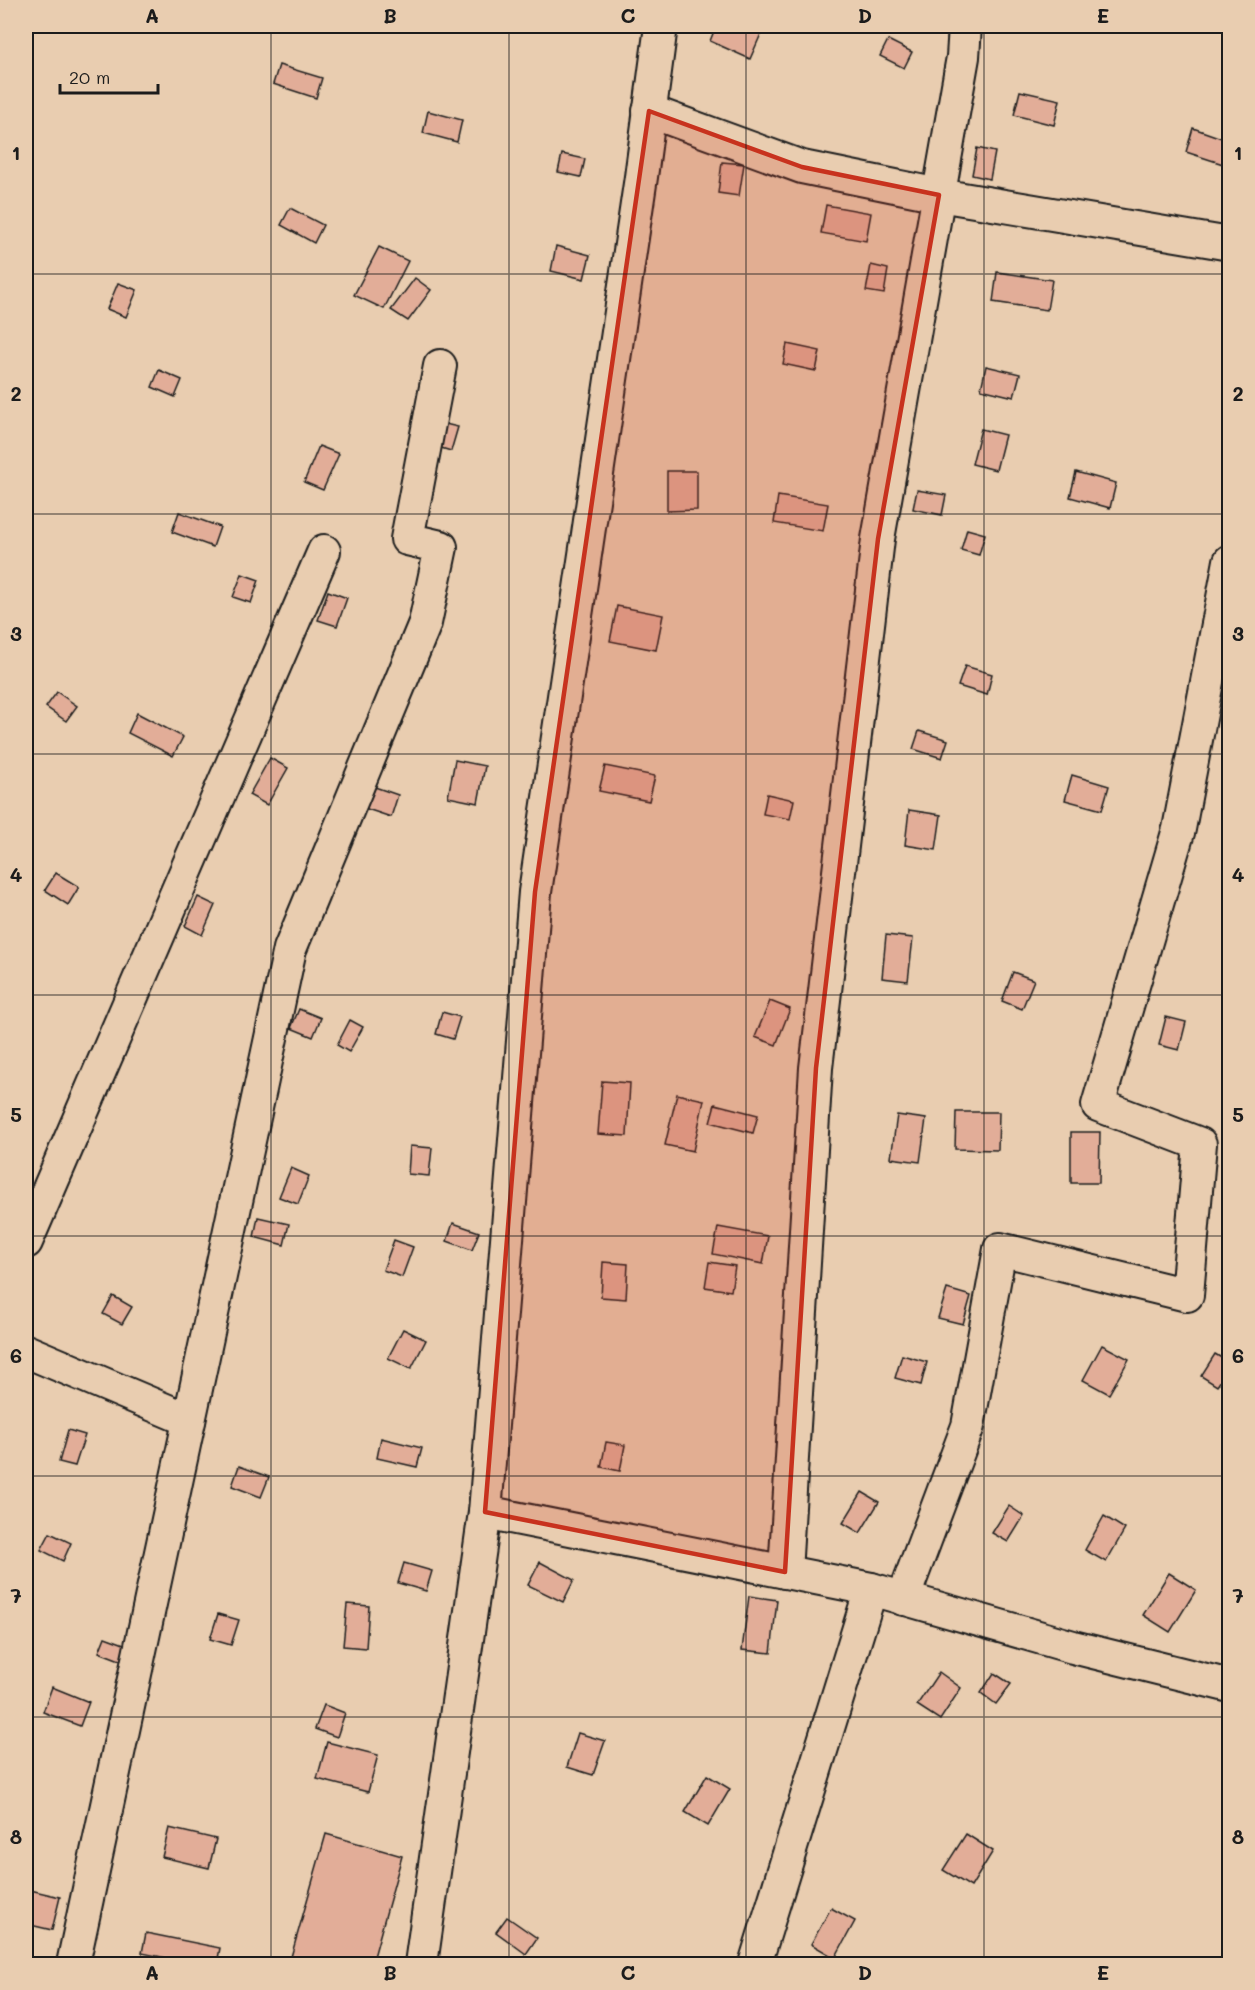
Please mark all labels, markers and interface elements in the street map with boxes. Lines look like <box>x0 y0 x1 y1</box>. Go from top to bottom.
text: A <box>145 2 159 28</box>
text: B <box>383 2 397 28</box>
text: C <box>621 2 636 28</box>
text: D <box>858 2 872 28</box>
text: E <box>1097 2 1109 28</box>
scale bar <box>60 57 158 95</box>
text: 20 m <box>69 65 110 89</box>
text: 1 <box>12 139 20 165</box>
text: 1 <box>1234 139 1242 165</box>
text: 2 <box>10 380 22 406</box>
text: 2 <box>1232 380 1244 406</box>
text: 3 <box>10 620 22 646</box>
text: 3 <box>1232 620 1244 646</box>
text: 4 <box>10 861 23 887</box>
text: 4 <box>1232 861 1245 887</box>
text: 5 <box>10 1101 22 1127</box>
text: 5 <box>1232 1101 1244 1127</box>
text: 6 <box>10 1342 22 1368</box>
text: 6 <box>1232 1342 1244 1368</box>
text: 7 <box>10 1582 22 1608</box>
text: 7 <box>1232 1582 1244 1608</box>
text: 8 <box>10 1823 22 1849</box>
text: 8 <box>1232 1823 1244 1849</box>
text: A <box>145 1959 159 1985</box>
text: B <box>383 1959 397 1985</box>
text: C <box>621 1959 636 1985</box>
text: D <box>858 1959 872 1985</box>
text: E <box>1097 1959 1109 1985</box>

